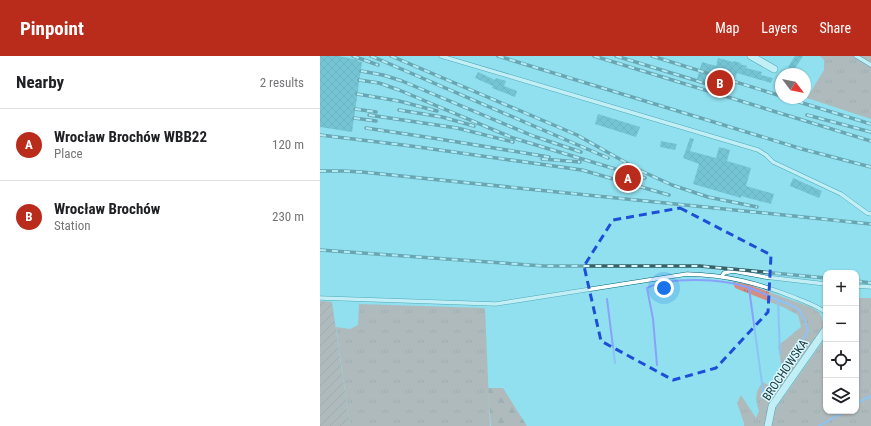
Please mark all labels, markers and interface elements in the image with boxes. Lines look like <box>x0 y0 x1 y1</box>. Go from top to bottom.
text: Pinpoint <box>20 17 84 40</box>
text: Map <box>715 20 739 36</box>
text: Layers <box>761 20 798 36</box>
text: Share <box>820 20 851 36</box>
pin: B <box>707 68 733 98</box>
north arrow <box>775 68 811 104</box>
text: Nearby <box>16 72 64 92</box>
text: 2 results <box>260 75 304 90</box>
text: Wrocław Brochów WBB22 <box>54 128 207 146</box>
text: A <box>25 137 33 152</box>
text: 120 m <box>272 137 304 152</box>
text: Place <box>54 146 83 161</box>
pin: A <box>615 163 641 193</box>
text: Wrocław Brochów <box>54 200 160 218</box>
text: B <box>25 209 33 224</box>
text: 230 m <box>272 209 304 224</box>
text: Station <box>54 218 90 233</box>
map controls <box>823 270 859 414</box>
button: + <box>823 270 859 306</box>
your location <box>654 278 674 298</box>
button: − <box>823 306 859 342</box>
street label: BROCHOWSKA <box>760 337 811 403</box>
button: locate <box>823 342 859 378</box>
button: layers <box>823 378 859 414</box>

